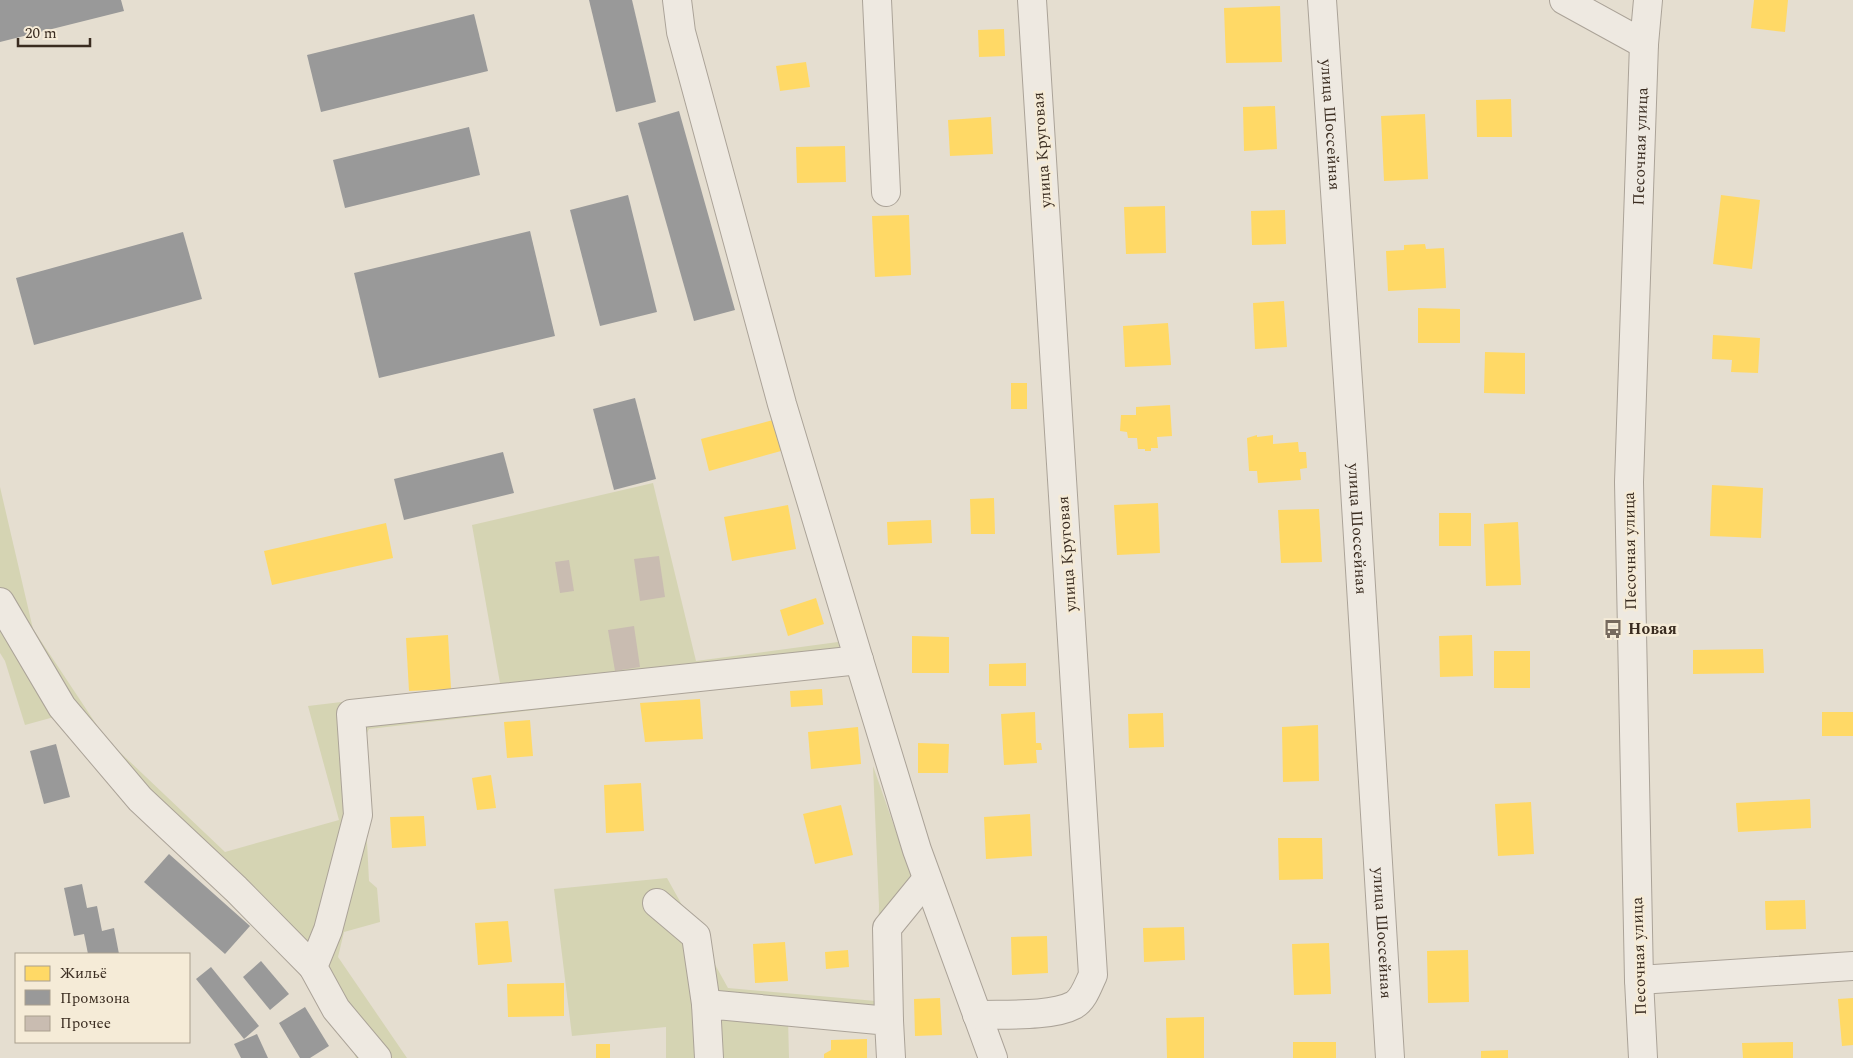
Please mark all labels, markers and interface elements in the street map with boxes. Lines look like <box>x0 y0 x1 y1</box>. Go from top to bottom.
scale bar <box>18 15 90 47</box>
text: 20 m <box>25 22 57 45</box>
street label: улица Шоссейная <box>1314 57 1347 191</box>
street label: Песочная улица <box>1626 87 1655 206</box>
street label: улица Круговая <box>1026 91 1058 210</box>
street label: улица Шоссейная <box>1341 461 1373 595</box>
street label: Песочная улица <box>1617 492 1643 610</box>
street label: улица Круговая <box>1051 495 1083 614</box>
place label: Новая <box>1628 617 1677 641</box>
bus stop icon: Новая <box>1602 618 1624 640</box>
street label: улица Шоссейная <box>1366 866 1398 999</box>
street label: Песочная улица <box>1625 896 1653 1015</box>
legend <box>15 953 190 1043</box>
text: Жильё <box>60 962 107 985</box>
text: Промзона <box>60 987 131 1010</box>
text: Прочее <box>60 1012 111 1035</box>

